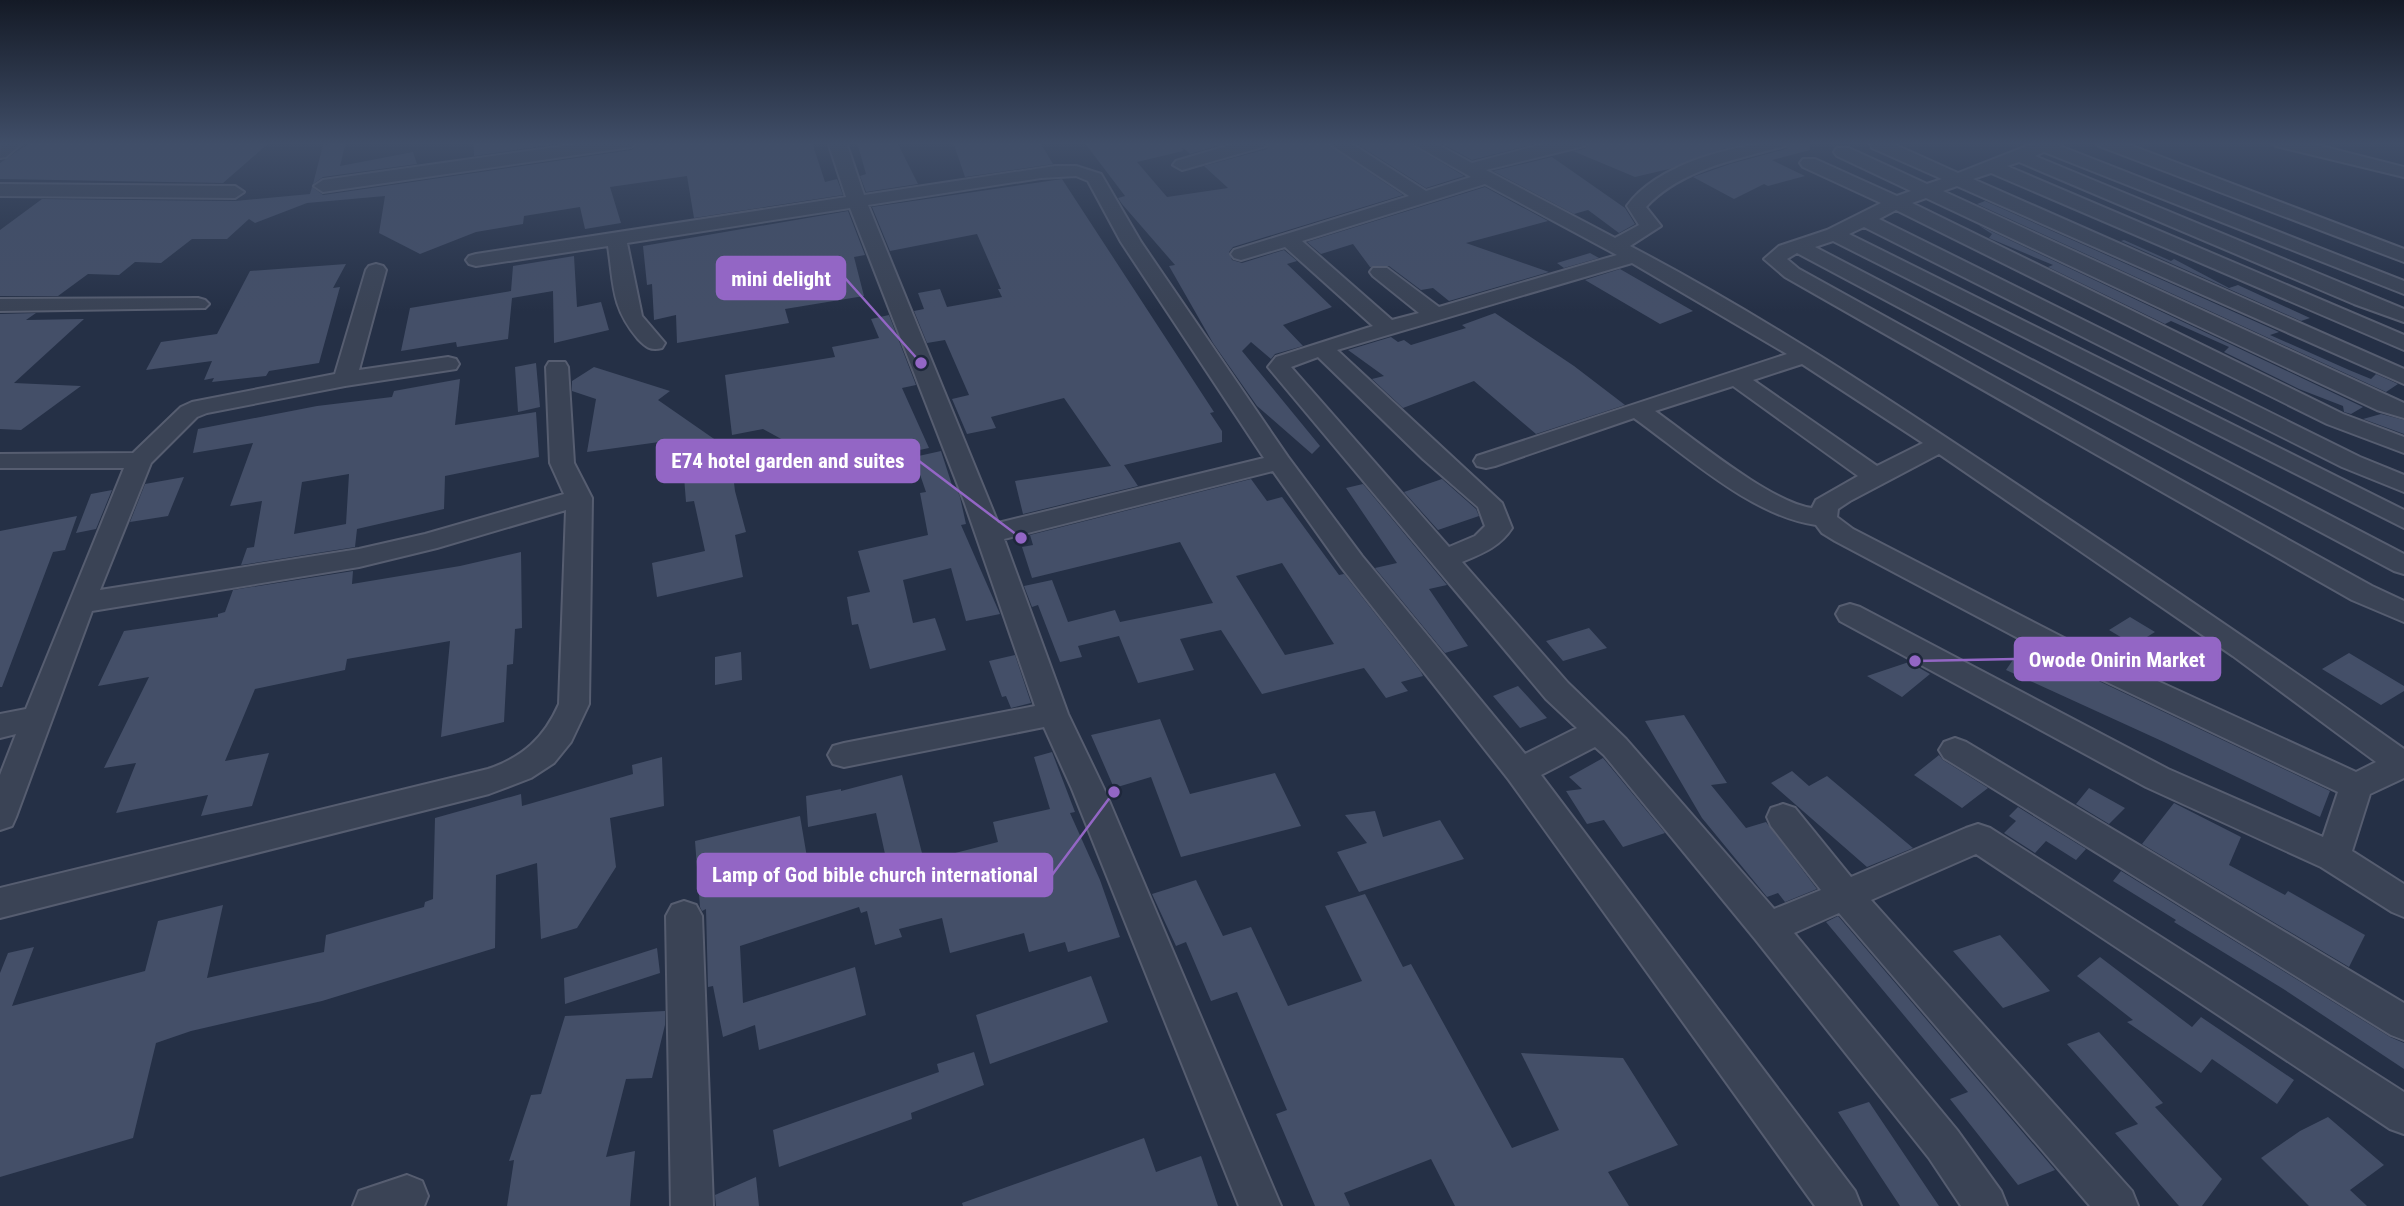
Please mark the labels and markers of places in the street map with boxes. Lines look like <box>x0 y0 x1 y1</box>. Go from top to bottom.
callout: mini delight <box>717 257 845 299</box>
callout: E74 hotel garden and suites <box>657 440 919 482</box>
callout: Owode Onirin Market <box>2015 638 2220 680</box>
callout: Lamp of God bible church international <box>698 854 1052 896</box>

